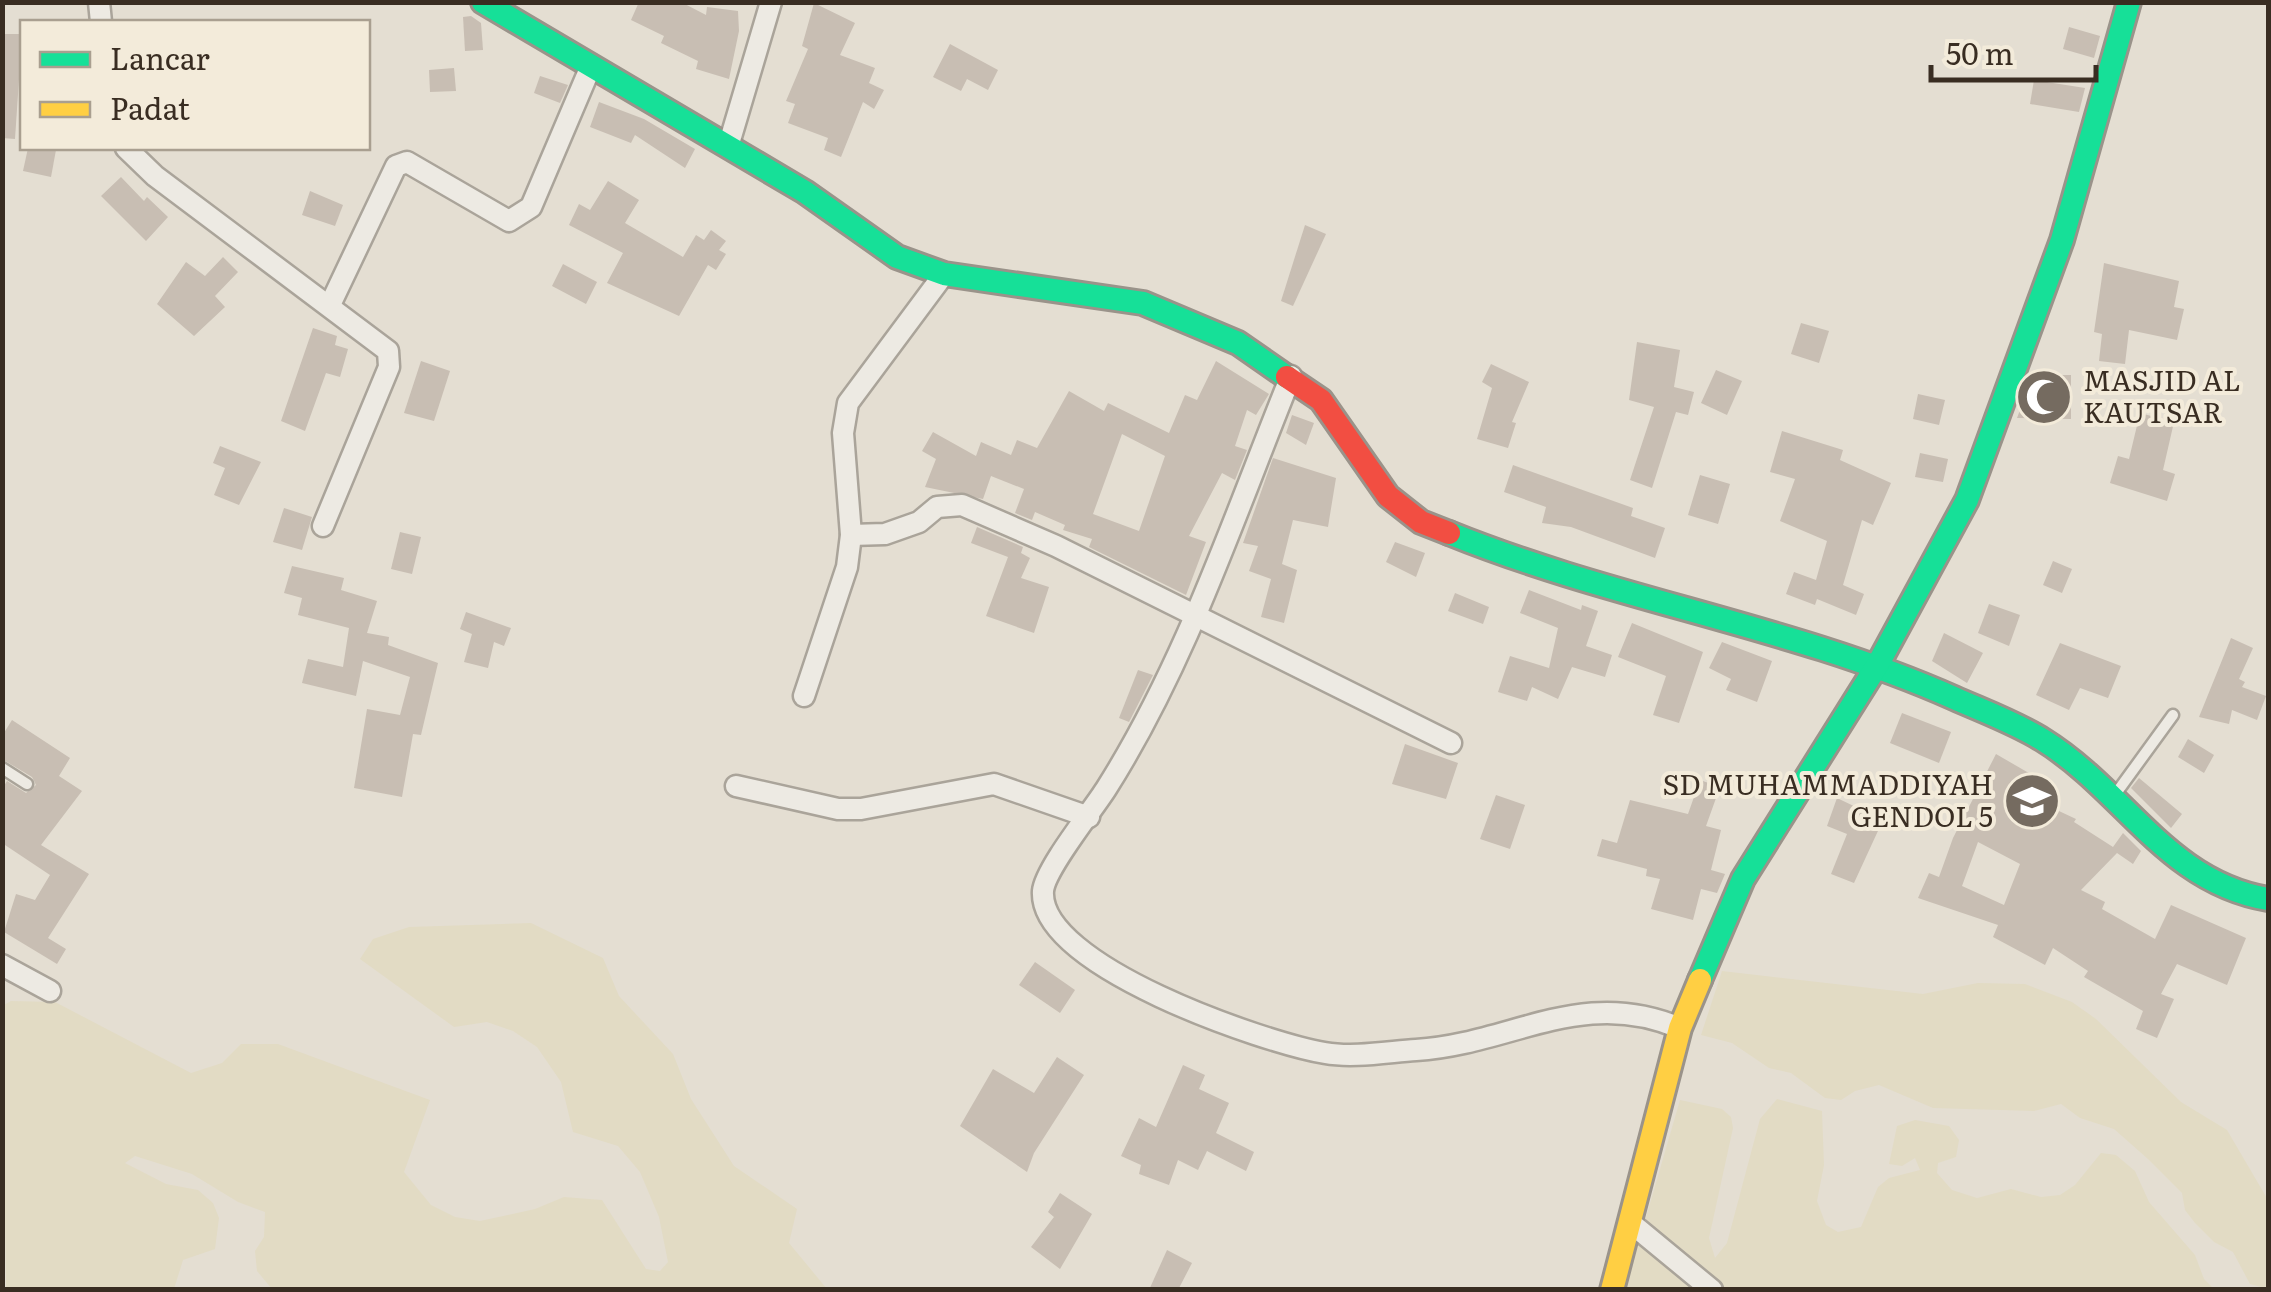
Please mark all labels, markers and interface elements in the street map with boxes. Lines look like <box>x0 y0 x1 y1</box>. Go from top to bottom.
legend <box>20 20 370 150</box>
scale bar <box>1931 20 2096 82</box>
text: 50 m <box>1946 30 2014 74</box>
text: Lancar <box>110 35 210 79</box>
text: Padat <box>110 85 190 129</box>
place label: MASJID AL KAUTSAR <box>2083 358 2241 432</box>
mosque icon: MASJID AL KAUTSAR <box>2014 367 2074 427</box>
place label: SD MUHAMMADDIYAH GENDOL 5 <box>1663 762 1993 836</box>
school or university icon: SD MUHAMMADDIYAH GENDOL 5 <box>2002 771 2062 831</box>

